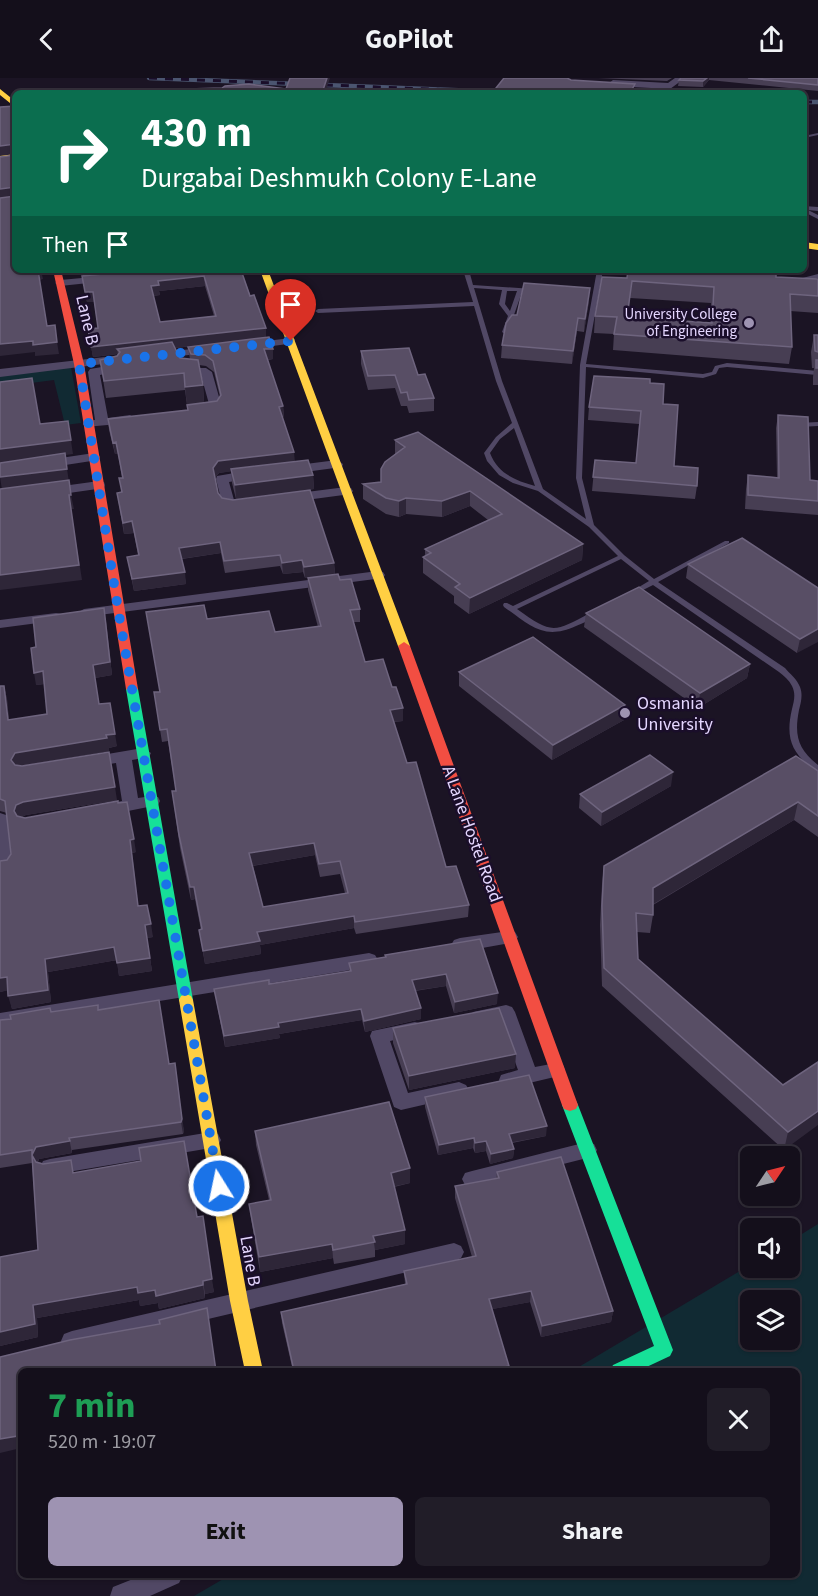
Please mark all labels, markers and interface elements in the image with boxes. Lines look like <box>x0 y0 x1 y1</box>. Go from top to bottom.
text: GoPilot <box>365 20 453 59</box>
icon: back <box>30 23 63 56</box>
icon: share <box>755 23 788 56</box>
text: 430 m <box>141 103 252 163</box>
icon: right <box>42 114 120 192</box>
text: Durgabai Deshmukh Colony E-Lane <box>141 159 537 198</box>
icon: arrive <box>101 228 134 261</box>
text: Then <box>42 229 89 261</box>
pin <box>265 279 316 341</box>
icon: arrive <box>274 288 307 321</box>
street label: Lane B <box>69 292 105 348</box>
place label: University College of Engineering <box>624 304 737 342</box>
marker: University College of Engineering <box>742 316 756 330</box>
place label: Osmania University <box>637 691 713 737</box>
marker: Osmania University <box>618 706 632 720</box>
street label: A Lane Hostel Road <box>436 762 508 906</box>
north arrow <box>740 1146 800 1206</box>
map controls <box>740 1146 800 1350</box>
position arrow <box>187 1154 251 1218</box>
button: sound <box>740 1218 800 1278</box>
street label: Lane B <box>233 1234 267 1288</box>
button: layers <box>740 1290 800 1350</box>
text: 7 min <box>48 1380 136 1431</box>
button: close <box>707 1388 770 1451</box>
text: 520 m · 19:07 <box>48 1428 156 1456</box>
button: Exit <box>48 1497 403 1566</box>
button: Share <box>415 1497 770 1566</box>

